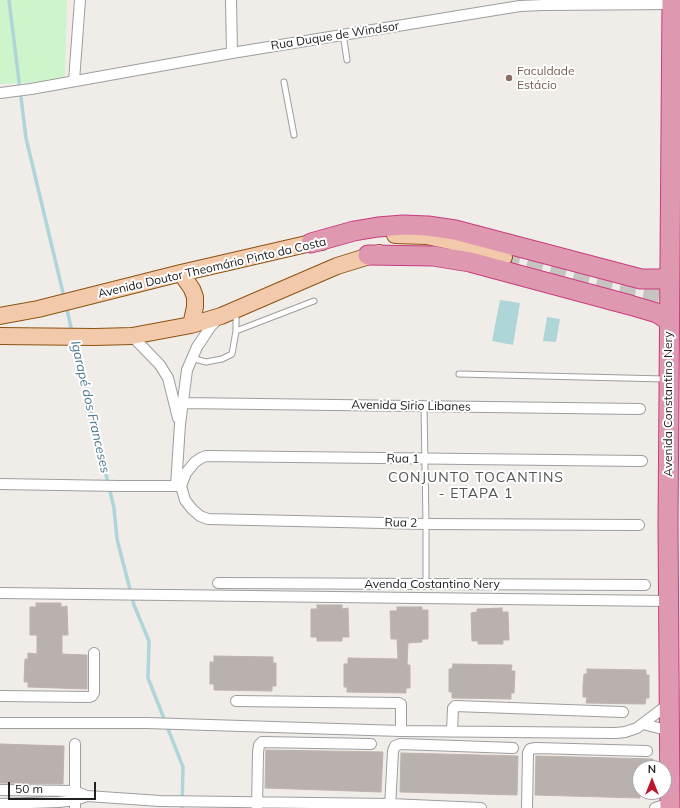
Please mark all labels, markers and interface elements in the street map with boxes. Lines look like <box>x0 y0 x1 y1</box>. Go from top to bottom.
street label: Rua Duque de Windsor <box>270 19 400 53</box>
place label: Faculdade Estácio <box>517 64 575 92</box>
marker: Faculdade Estácio <box>504 73 514 83</box>
street label: Avenida Doutor Theomário Pinto da Costa <box>96 235 328 301</box>
street label: Avenida Constantino Nery <box>661 331 675 477</box>
water label: Igarapé dos Franceses <box>67 339 113 475</box>
street label: Avenida Sirio Libanes <box>351 398 471 414</box>
street label: Rua 1 <box>386 452 420 466</box>
district label: CONJUNTO TOCANTINS - ETAPA 1 <box>388 470 564 502</box>
street label: Rua 2 <box>384 516 418 530</box>
street label: Avenda Costantino Nery <box>364 577 500 591</box>
north arrow <box>632 760 672 800</box>
text: N <box>648 762 656 776</box>
scale bar <box>10 774 98 800</box>
text: 50 m <box>15 781 43 796</box>

